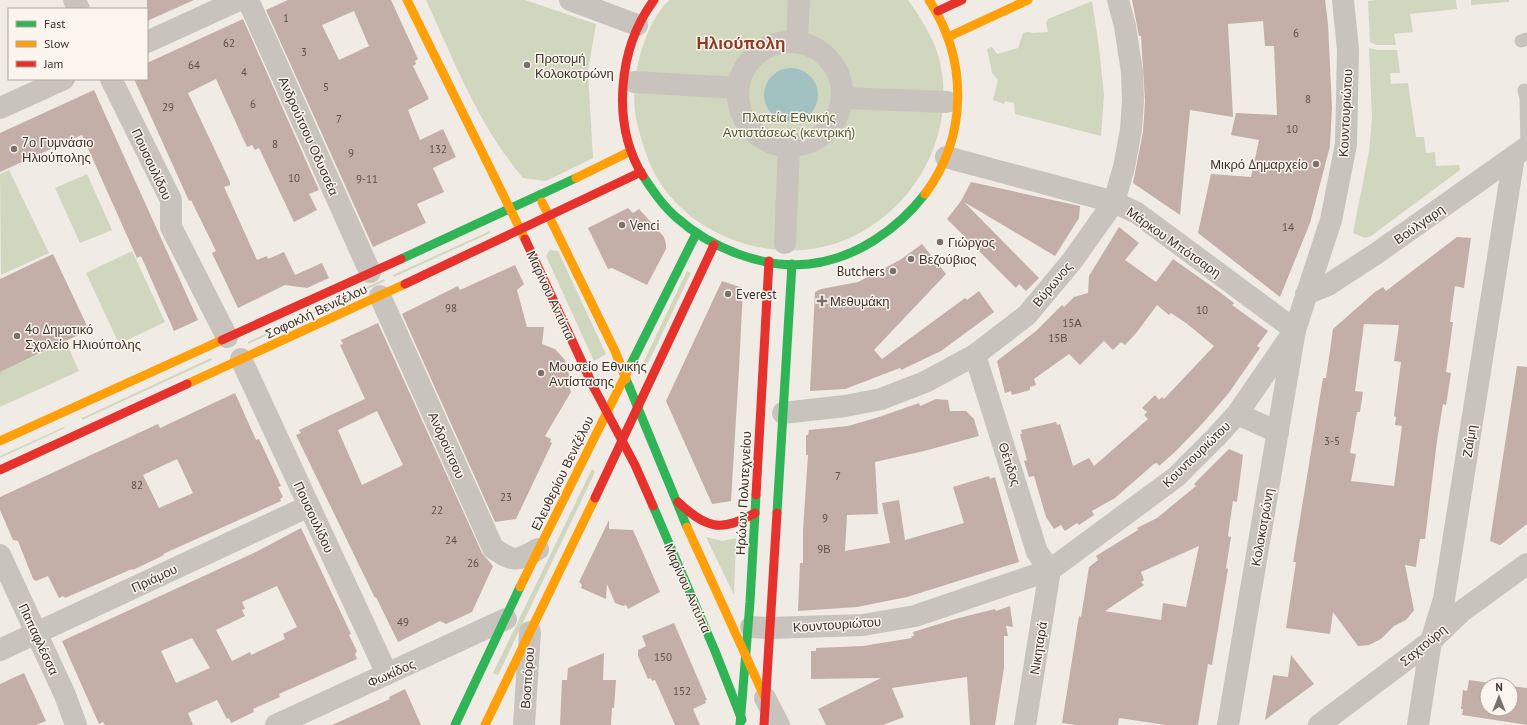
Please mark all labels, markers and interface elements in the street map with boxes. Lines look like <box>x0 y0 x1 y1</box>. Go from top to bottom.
legend <box>8 8 148 80</box>
house number: 1 <box>283 11 289 25</box>
text: Fast <box>44 16 65 31</box>
house number: 6 <box>1293 26 1299 40</box>
district label: Ηλιούπολη <box>697 32 785 54</box>
text: Slow <box>44 36 69 51</box>
house number: 62 <box>223 36 235 50</box>
house number: 3 <box>301 45 307 59</box>
place label: Προτομή Κολοκοτρώνη <box>535 50 614 82</box>
text: Jam <box>43 56 63 71</box>
house number: 64 <box>188 58 200 72</box>
marker: Προτομή Κολοκοτρώνη <box>522 60 532 70</box>
house number: 4 <box>241 65 247 79</box>
street label: Κουντουριώτου <box>1335 69 1356 158</box>
street label: Ανδρούτσου Οδυσσέα <box>275 74 343 199</box>
house number: 5 <box>323 80 329 94</box>
house number: 8 <box>1305 92 1311 106</box>
house number: 6 <box>250 97 256 111</box>
house number: 29 <box>162 100 174 114</box>
park label: Πλατεία Εθνικής Αντιστάσεως (κεντρική) <box>723 109 855 141</box>
house number: 7 <box>336 112 342 126</box>
house number: 10 <box>1286 122 1298 136</box>
street label: Πουσουλίδου <box>128 126 176 203</box>
place label: 7ο Γυμνάσιο Ηλιούπολης <box>22 134 93 166</box>
house number: 8 <box>272 137 278 151</box>
house number: 132 <box>429 142 447 156</box>
marker: 7ο Γυμνάσιο Ηλιούπολης <box>9 144 19 154</box>
house number: 9 <box>348 146 354 160</box>
place label: Μικρό Δημαρχείο <box>1210 156 1308 173</box>
marker: Μικρό Δημαρχείο <box>1311 159 1321 169</box>
house number: 10 <box>288 171 300 185</box>
house number: 9-11 <box>356 172 378 186</box>
street label: Βούλγαρη <box>1391 201 1448 248</box>
street label: Μάρκου Μπότσαρη <box>1123 203 1224 281</box>
place label: Venci <box>629 217 660 234</box>
marker: Venci <box>617 220 627 230</box>
house number: 14 <box>1282 220 1294 234</box>
place label: Γιώργος <box>948 234 995 251</box>
marker: Γιώργος <box>935 237 945 247</box>
street label: Μαρίνου Αντύπα <box>522 248 579 343</box>
place label: Βεζούβιος <box>919 251 977 268</box>
marker: Βεζούβιος <box>906 254 916 264</box>
street label: Βύρωνος <box>1029 258 1076 310</box>
place label: Butchers <box>837 263 885 280</box>
marker: Butchers <box>888 266 898 276</box>
street label: Σοφοκλή Βενιζέλου <box>262 280 370 343</box>
place label: Everest <box>736 286 777 303</box>
marker: Everest <box>723 289 733 299</box>
place label: Μεθυμάκη <box>830 293 889 310</box>
marker: Μεθυμάκη <box>817 296 827 306</box>
house number: 98 <box>445 301 457 315</box>
house number: 10 <box>1196 303 1208 317</box>
house number: 15Α <box>1062 316 1082 330</box>
place label: 4ο Δημοτικό Σχολείο Ηλιούπολης <box>25 321 141 353</box>
marker: 4ο Δημοτικό Σχολείο Ηλιούπολης <box>12 331 22 341</box>
house number: 15Β <box>1048 331 1068 345</box>
place label: Μουσείο Εθνικής Αντίστασης <box>549 358 647 390</box>
marker: Μουσείο Εθνικής Αντίστασης <box>536 368 546 378</box>
street label: Ανδρούτσου <box>424 409 469 481</box>
street label: Ελευθερίου Βενιζέλου <box>527 413 598 533</box>
street label: Κουντουριώτου <box>1159 418 1234 491</box>
street label: Ζαΐμη <box>1459 424 1480 459</box>
street label: Ηρώων Πολυτεχνείου <box>732 431 755 555</box>
house number: 3-5 <box>1324 434 1340 448</box>
street label: Θέτιδος <box>995 440 1025 488</box>
house number: 7 <box>835 469 841 483</box>
house number: 82 <box>131 478 143 492</box>
street label: Πουσουλίδου <box>290 479 338 556</box>
street label: Κολοκοτρώνη <box>1247 487 1278 567</box>
house number: 23 <box>500 490 512 504</box>
house number: 22 <box>431 503 443 517</box>
house number: 9 <box>822 511 828 525</box>
house number: 24 <box>445 533 457 547</box>
street label: Μαρίνου Αντύπα <box>660 541 715 636</box>
house number: 9Β <box>817 542 831 556</box>
house number: 26 <box>467 556 479 570</box>
street label: Πριάμου <box>129 560 180 596</box>
street label: Παπαφλέσσα <box>15 601 63 678</box>
street label: Κουντουριώτου <box>792 613 882 636</box>
house number: 49 <box>397 615 409 629</box>
street label: Νικηταρά <box>1026 620 1051 676</box>
street label: Σαχτούρη <box>1396 621 1450 670</box>
street label: Βοσπόρου <box>517 647 538 709</box>
house number: 150 <box>654 650 672 664</box>
street label: Φωκίδος <box>365 655 418 692</box>
north arrow <box>1479 677 1519 717</box>
text: N <box>1495 680 1503 694</box>
house number: 152 <box>673 684 691 698</box>

